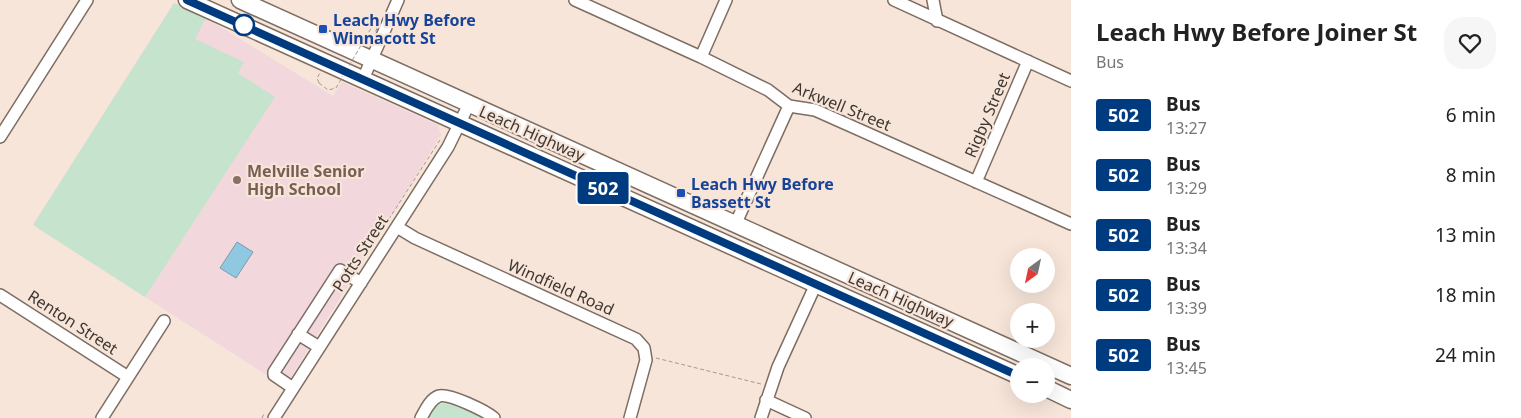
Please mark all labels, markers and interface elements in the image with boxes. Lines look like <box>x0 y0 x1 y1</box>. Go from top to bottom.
place label: Leach Hwy Before Winnacott St <box>333 9 476 49</box>
unlabelled marker <box>233 14 255 36</box>
text: Leach Hwy Before Joiner St <box>1096 15 1417 48</box>
button: heart <box>1444 17 1496 69</box>
marker: Leach Hwy Before Winnacott St <box>317 23 329 35</box>
text: Bus <box>1096 51 1124 73</box>
street label: Rigby Street <box>959 69 1015 161</box>
street label: Arkwell Street <box>790 76 895 136</box>
text: Bus <box>1166 91 1201 117</box>
street label: Leach Highway <box>476 100 589 166</box>
text: 6 min <box>1446 102 1496 128</box>
text: 502 <box>1108 103 1139 127</box>
text: 13:27 <box>1166 117 1207 139</box>
text: Bus <box>1166 151 1201 177</box>
place label: Melville Senior High School <box>247 160 364 200</box>
text: 8 min <box>1446 162 1496 188</box>
text: 502 <box>1108 163 1139 187</box>
line badge: 502 <box>574 172 632 204</box>
place label: Leach Hwy Before Bassett St <box>691 173 834 213</box>
marker: Melville Senior High School <box>231 174 243 186</box>
text: 502 <box>588 176 618 200</box>
text: 13:29 <box>1166 177 1207 199</box>
marker: Leach Hwy Before Bassett St <box>675 187 687 199</box>
street label: Potts Street <box>327 210 393 296</box>
text: Bus <box>1166 211 1201 237</box>
text: 13 min <box>1435 222 1496 248</box>
text: 502 <box>1108 223 1139 247</box>
text: 13:34 <box>1166 237 1207 259</box>
north arrow <box>1010 248 1055 292</box>
map controls <box>1010 248 1055 403</box>
street label: Windfield Road <box>504 254 618 320</box>
street label: Leach Highway <box>845 266 958 332</box>
text: Bus <box>1166 271 1201 297</box>
text: 18 min <box>1435 282 1496 308</box>
text: 502 <box>1108 283 1139 307</box>
street label: Renton Street <box>24 285 122 359</box>
text: 13:39 <box>1166 297 1207 319</box>
button: + <box>1010 303 1055 348</box>
text: Bus <box>1166 331 1201 357</box>
text: 24 min <box>1435 342 1496 368</box>
text: 502 <box>1108 343 1139 367</box>
text: 13:45 <box>1166 357 1207 379</box>
button: − <box>1010 358 1055 403</box>

